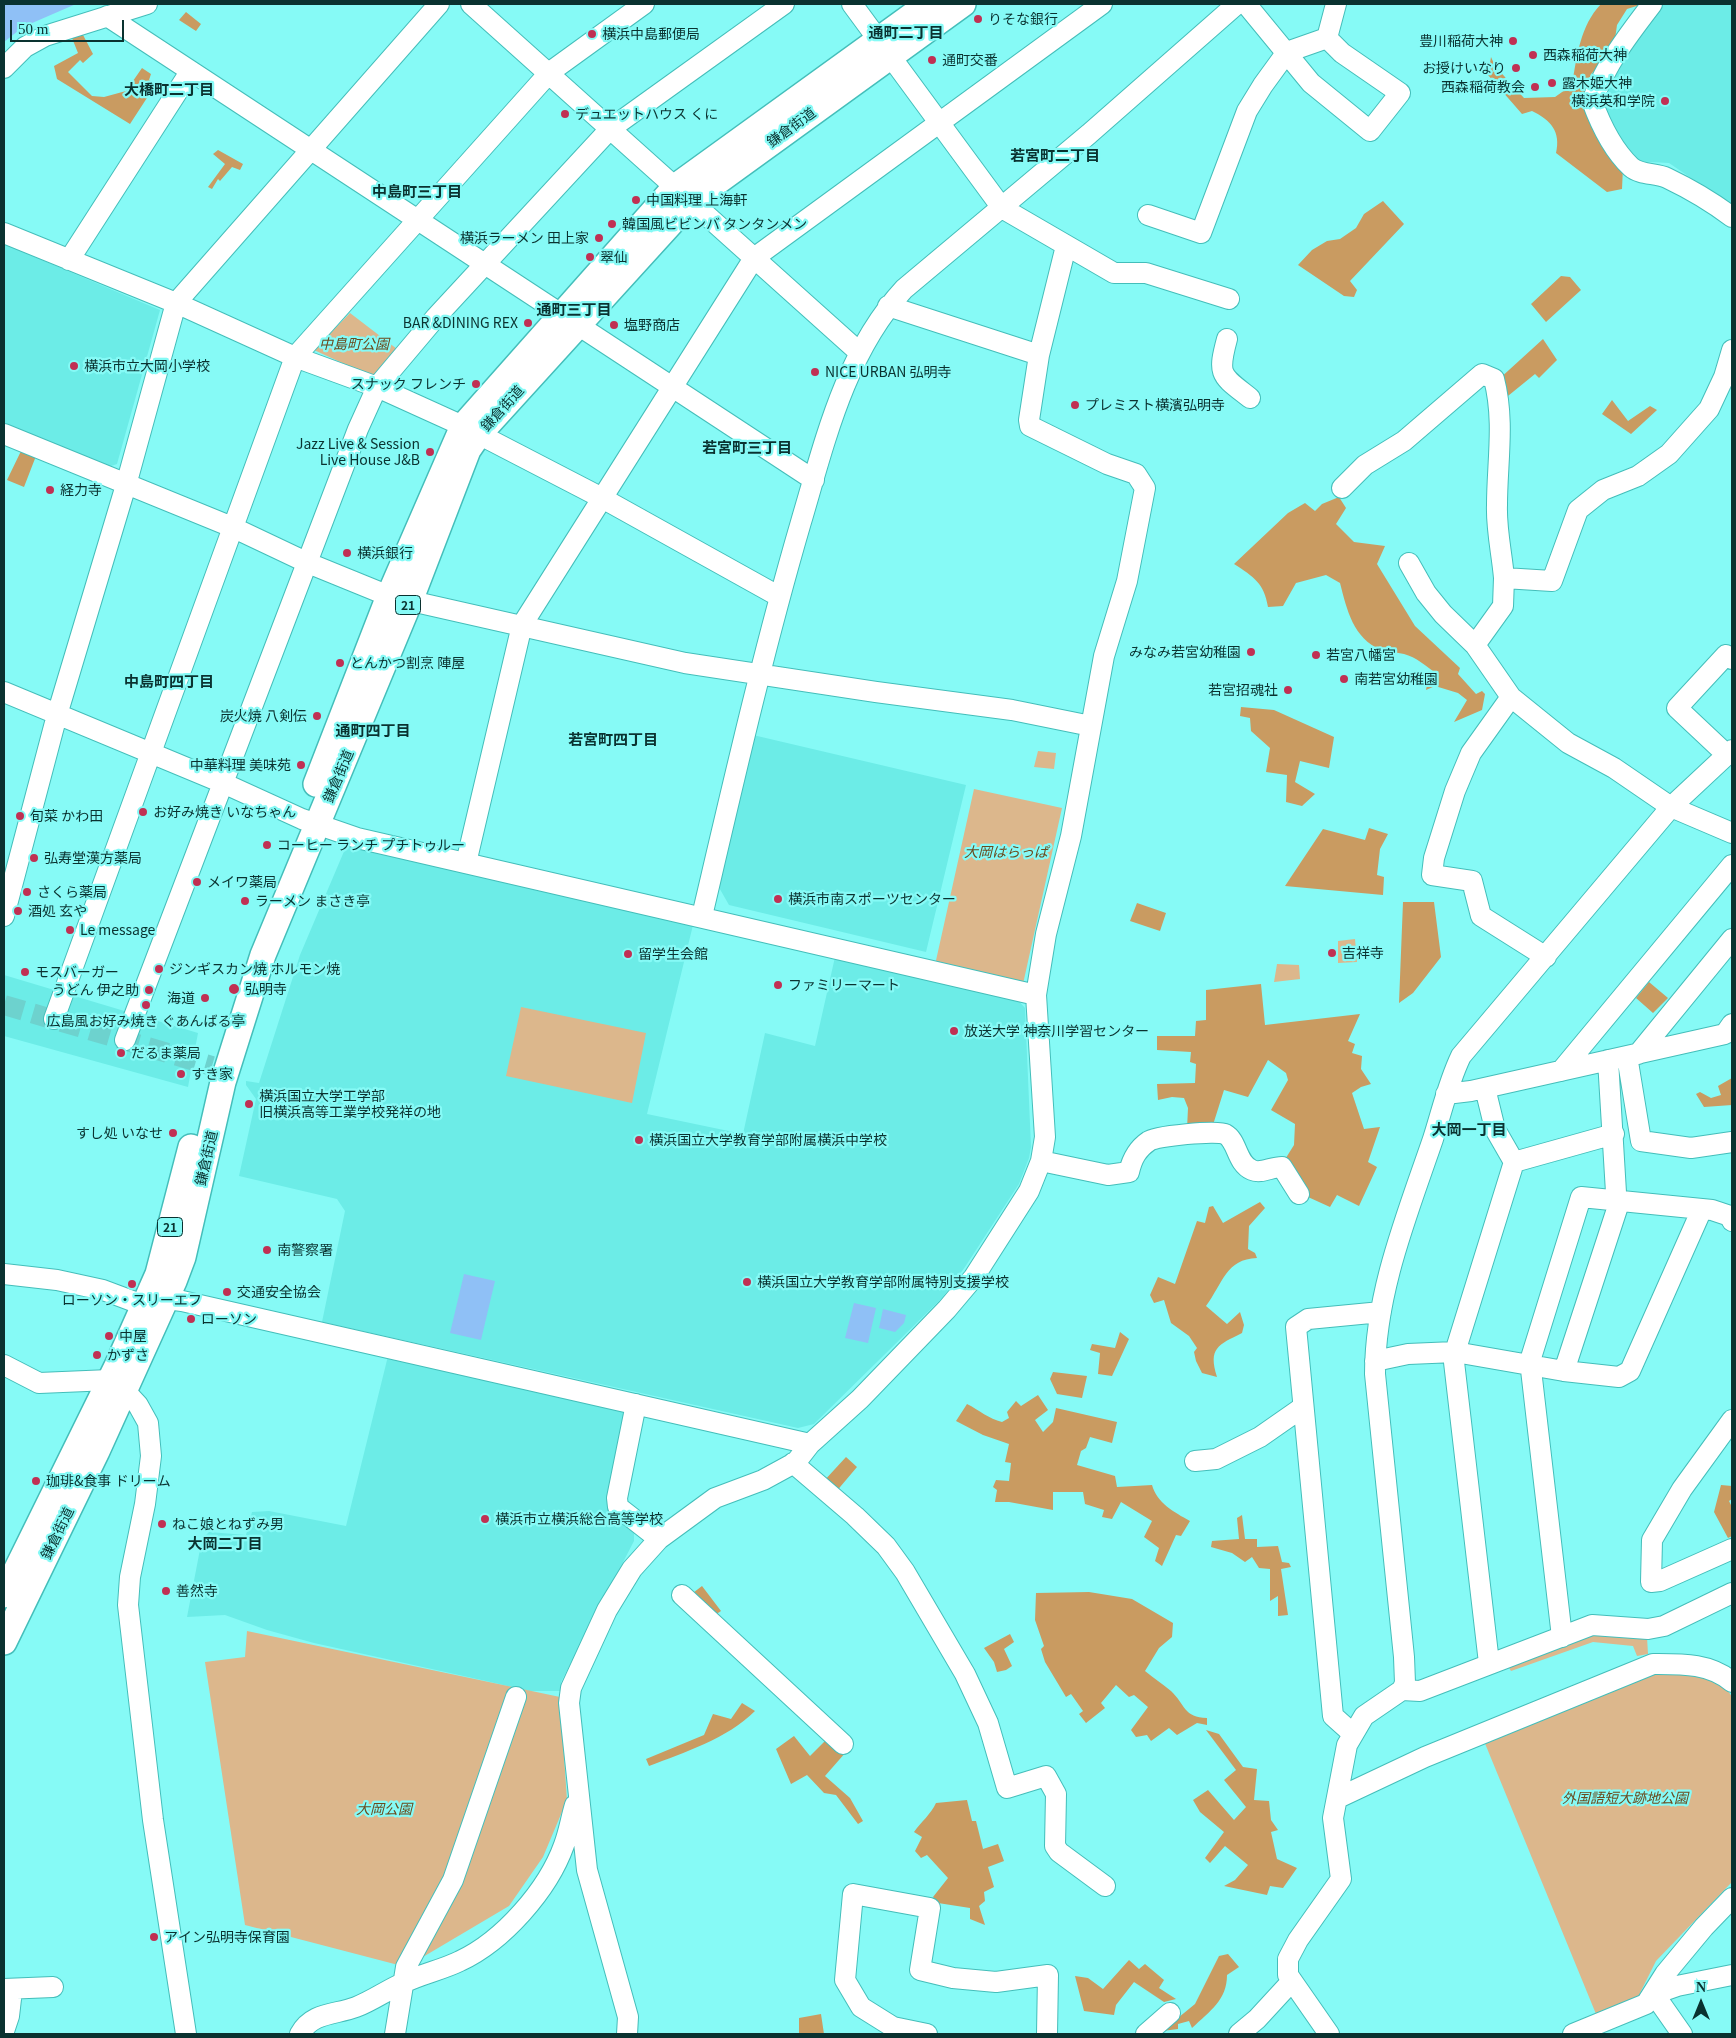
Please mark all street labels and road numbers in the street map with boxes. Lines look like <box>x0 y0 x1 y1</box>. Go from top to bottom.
street label: 鎌倉街道 <box>763 104 819 150</box>
street label: 鎌倉街道 <box>477 382 527 434</box>
road number: 21 <box>396 596 420 614</box>
street label: 鎌倉街道 <box>319 747 357 805</box>
street label: 鎌倉街道 <box>192 1129 220 1187</box>
road number: 21 <box>158 1218 182 1236</box>
street label: 鎌倉街道 <box>37 1504 77 1562</box>

